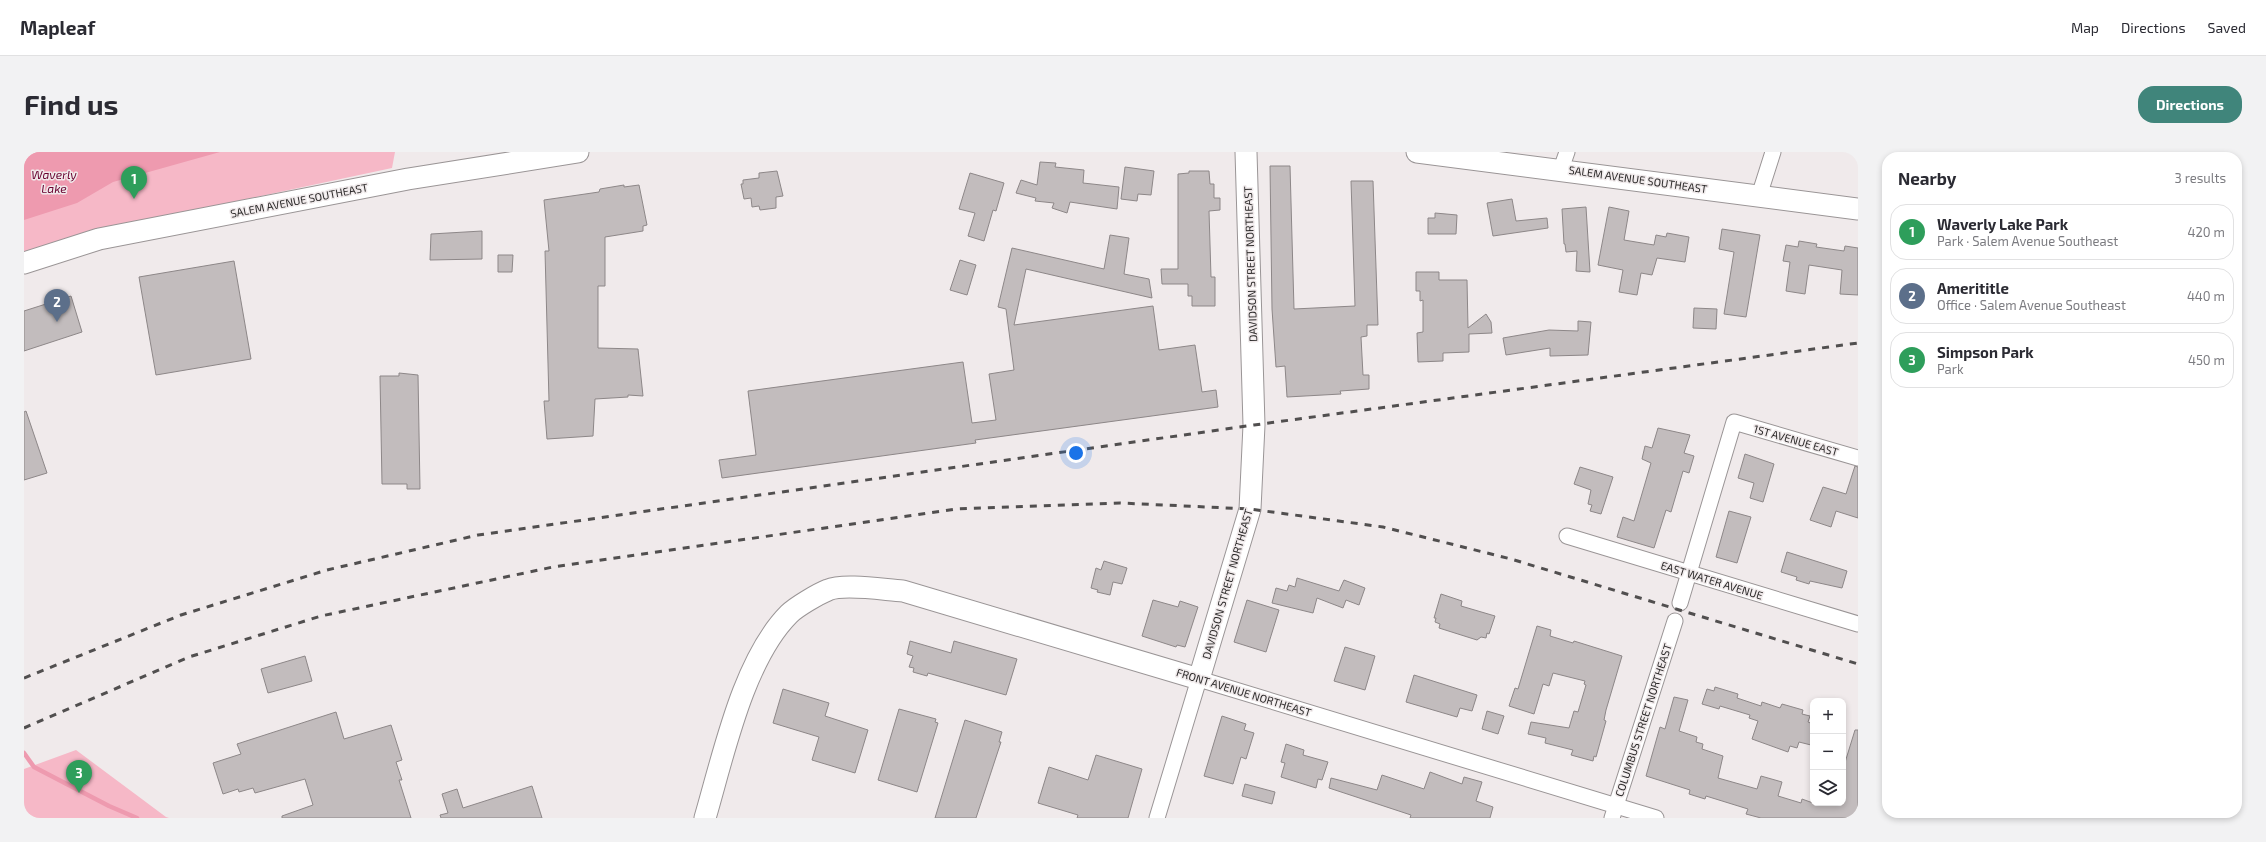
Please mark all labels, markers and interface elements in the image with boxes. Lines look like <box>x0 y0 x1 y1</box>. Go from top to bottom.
text: Mapleaf <box>20 16 95 39</box>
text: Map <box>2071 19 2099 36</box>
text: Directions <box>2121 19 2186 36</box>
text: Saved <box>2208 19 2246 36</box>
button: Directions <box>2138 86 2242 123</box>
text: Find us <box>24 87 118 121</box>
street label: SALEM AVENUE SOUTHEAST <box>1568 163 1709 195</box>
pin: 1 <box>121 166 147 199</box>
water label: Waverly Lake <box>31 167 77 195</box>
text: Nearby <box>1898 168 1956 188</box>
text: 3 results <box>2175 170 2226 186</box>
street label: SALEM AVENUE SOUTHEAST <box>229 180 369 220</box>
street label: DAVIDSON STREET NORTHEAST <box>1241 185 1259 342</box>
text: Waverly Lake Park <box>1937 215 2068 233</box>
text: 1 <box>1909 224 1915 240</box>
text: 420 m <box>2188 224 2225 240</box>
text: Park · Salem Avenue Southeast <box>1937 233 2118 249</box>
text: Amerititle <box>1937 279 2009 297</box>
text: 2 <box>1908 288 1916 304</box>
text: 440 m <box>2187 288 2225 304</box>
pin: 2 <box>44 289 70 322</box>
text: Office · Salem Avenue Southeast <box>1937 297 2126 313</box>
text: Simpson Park <box>1937 343 2034 361</box>
text: 3 <box>1908 352 1916 368</box>
text: 450 m <box>2188 352 2225 368</box>
text: Park <box>1937 361 1964 377</box>
street label: 1ST AVENUE EAST <box>1752 422 1840 458</box>
your location <box>1066 443 1086 463</box>
street label: DAVIDSON STREET NORTHEAST <box>1199 507 1255 661</box>
street label: EAST WATER AVENUE <box>1659 558 1765 602</box>
street label: COLUMBUS STREET NORTHEAST <box>1612 641 1674 798</box>
street label: FRONT AVENUE NORTHEAST <box>1175 665 1314 719</box>
map controls <box>1810 698 1846 806</box>
button: + <box>1810 698 1846 734</box>
button: − <box>1810 734 1846 770</box>
pin: 3 <box>66 760 92 793</box>
button: layers <box>1810 770 1846 806</box>

